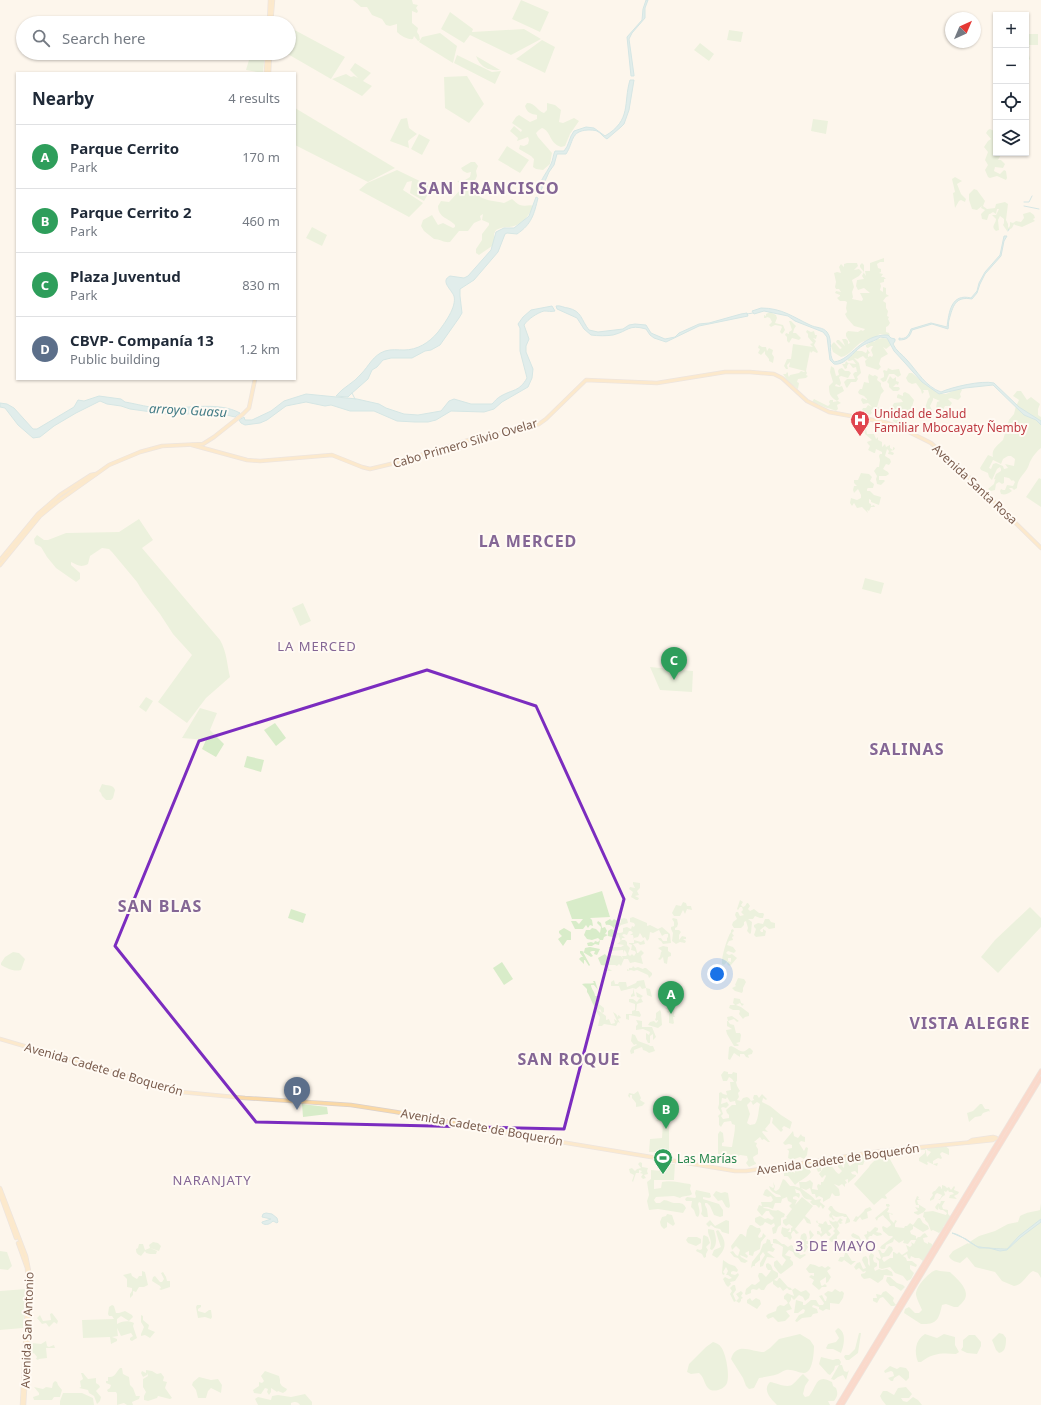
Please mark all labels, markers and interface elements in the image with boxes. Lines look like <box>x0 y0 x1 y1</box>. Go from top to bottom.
north arrow <box>945 12 981 48</box>
map controls <box>993 12 1029 156</box>
button: + <box>993 12 1029 48</box>
search box <box>16 16 296 60</box>
icon: search <box>30 27 52 49</box>
text: Search here <box>62 28 145 48</box>
button: − <box>993 48 1029 84</box>
button: locate <box>993 84 1029 120</box>
text: Nearby <box>32 87 94 110</box>
text: 4 results <box>228 89 280 107</box>
button: layers <box>993 120 1029 156</box>
text: Parque Cerrito <box>70 138 179 158</box>
text: A <box>41 148 50 166</box>
text: 170 m <box>242 148 280 166</box>
text: Park <box>70 158 97 176</box>
district label: SAN FRANCISCO <box>418 177 560 199</box>
text: Parque Cerrito 2 <box>70 202 192 222</box>
text: B <box>41 212 49 230</box>
text: 460 m <box>242 212 280 230</box>
text: Park <box>70 222 97 240</box>
text: Plaza Juventud <box>70 266 181 286</box>
text: C <box>41 276 49 294</box>
text: 830 m <box>242 276 280 294</box>
text: Park <box>70 286 97 304</box>
text: CBVP- Companía 13 <box>70 330 214 350</box>
text: D <box>40 340 50 358</box>
text: 1.2 km <box>239 340 280 358</box>
text: Public building <box>70 350 160 368</box>
water label: arroyo Guasu <box>148 399 228 421</box>
place label: Unidad de Salud Familiar Mbocayaty Ñemby <box>874 405 1028 436</box>
hospital icon: Unidad de Salud Familiar Mbocayaty Ñemby <box>849 409 871 437</box>
street label: Cabo Primero Silvio Ovelar <box>391 414 539 472</box>
street label: Avenida Santa Rosa <box>929 440 1021 528</box>
district label: LA MERCED <box>479 530 577 552</box>
district label: LA MERCED <box>277 637 357 655</box>
pin: C <box>661 647 687 680</box>
district label: SALINAS <box>870 738 944 760</box>
district label: SAN BLAS <box>118 895 202 917</box>
your location <box>707 964 727 984</box>
pin: A <box>658 981 684 1014</box>
district label: VISTA ALEGRE <box>910 1012 1030 1034</box>
street label: Avenida Cadete de Boquerón <box>23 1038 185 1100</box>
district label: SAN ROQUE <box>518 1048 620 1070</box>
pin: D <box>284 1077 310 1110</box>
pin: B <box>653 1096 679 1129</box>
street label: Avenida Cadete de Boquerón <box>400 1104 564 1150</box>
street label: Avenida Cadete de Boquerón <box>755 1139 921 1179</box>
sports icon: Las Marías <box>652 1147 674 1175</box>
place label: Las Marías <box>677 1150 737 1167</box>
district label: NARANJATY <box>173 1171 252 1189</box>
district label: 3 DE MAYO <box>795 1236 877 1255</box>
street label: Avenida San Antonio <box>16 1271 38 1389</box>

